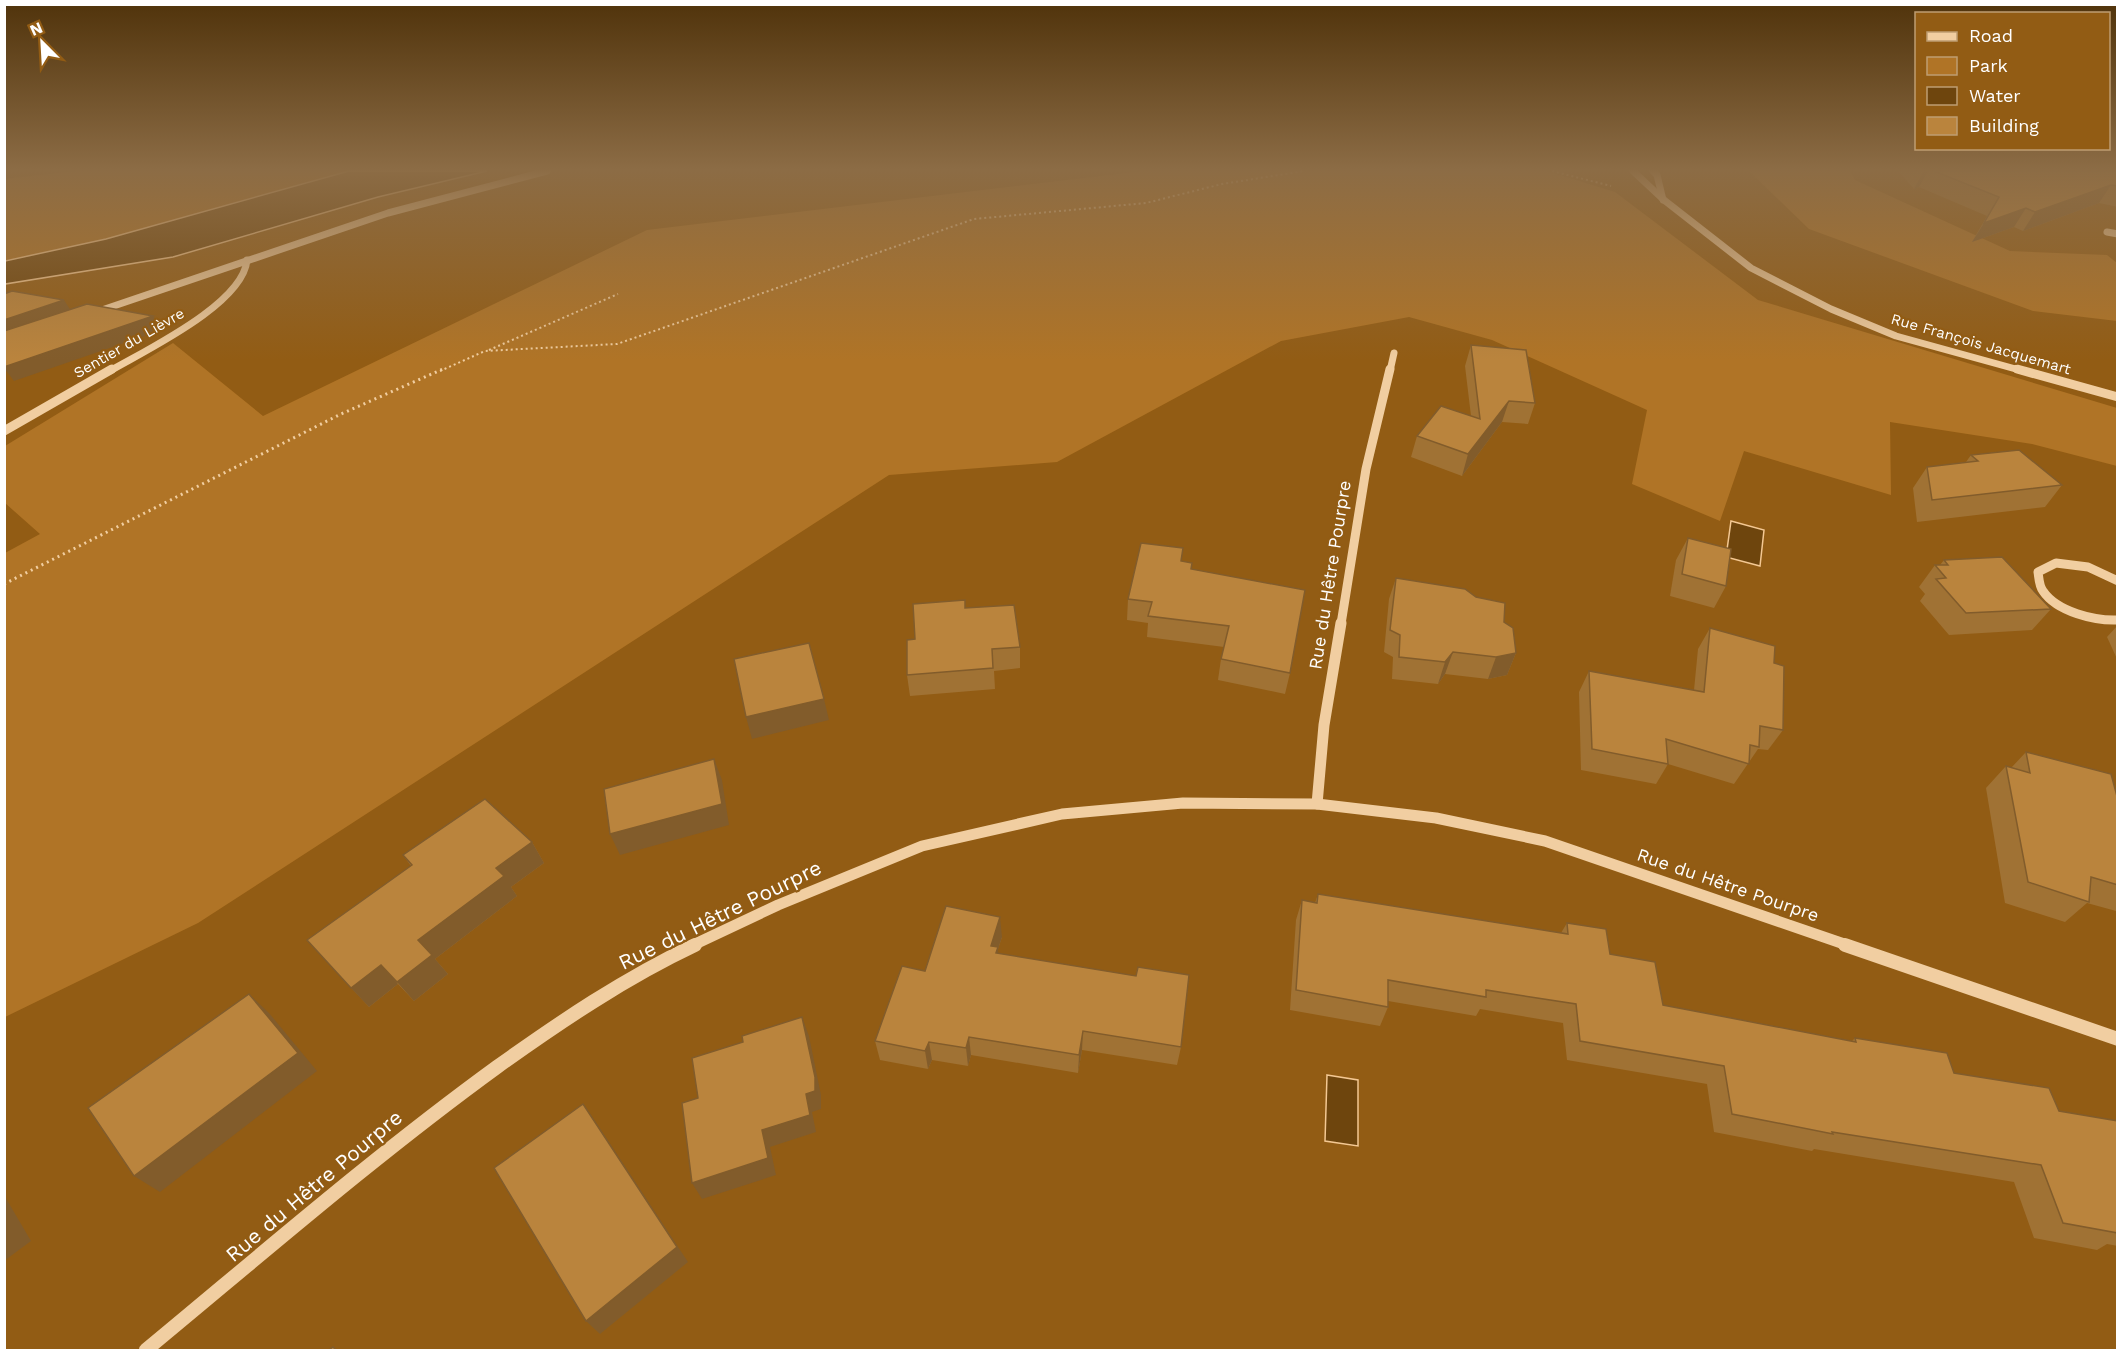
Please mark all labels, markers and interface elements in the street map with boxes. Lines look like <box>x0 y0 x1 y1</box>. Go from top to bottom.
north arrow <box>12 12 72 72</box>
legend <box>1915 12 2110 150</box>
text: N <box>27 18 45 40</box>
text: Road <box>1969 25 2013 46</box>
text: Park <box>1969 55 2008 76</box>
text: Water <box>1969 85 2021 106</box>
text: Building <box>1969 115 2039 136</box>
street label: Sentier du Lièvre <box>70 304 188 382</box>
street label: Rue François Jacquemart <box>1889 310 2074 379</box>
street label: Rue du Hêtre Pourpre <box>1304 479 1355 671</box>
street label: Rue du Hêtre Pourpre <box>1634 843 1822 926</box>
street label: Rue du Hêtre Pourpre <box>614 854 825 975</box>
street label: Rue du Hêtre Pourpre <box>220 1104 407 1267</box>

